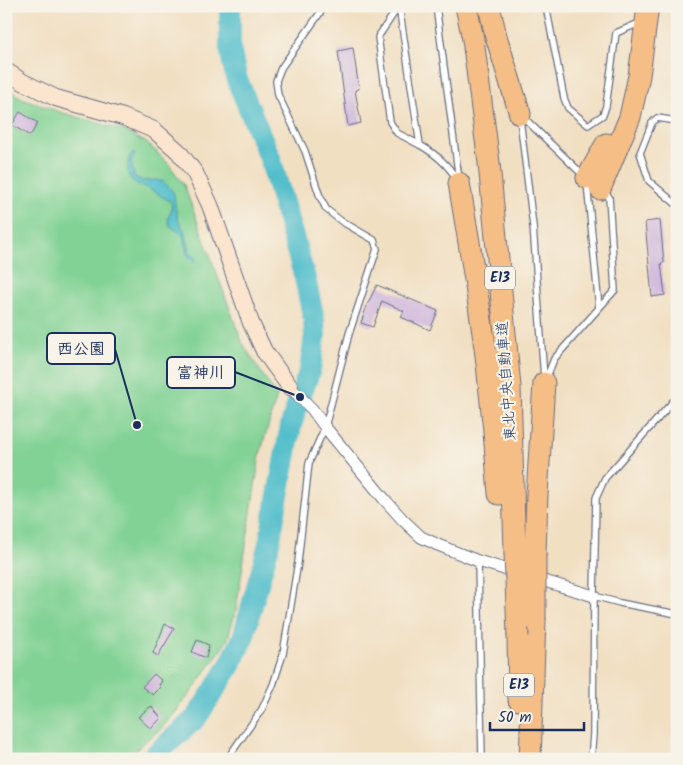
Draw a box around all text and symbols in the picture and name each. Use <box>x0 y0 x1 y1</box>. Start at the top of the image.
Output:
road number: E13 <box>485 266 515 290</box>
street label: 東北中央自動車道 <box>491 320 523 442</box>
callout: 西公園 <box>47 333 115 364</box>
text: 西公園 <box>57 337 105 362</box>
callout: 富神川 <box>167 357 235 388</box>
text: 富神川 <box>177 361 225 386</box>
road number: E13 <box>504 674 534 696</box>
scale bar <box>490 700 584 732</box>
text: 50 m <box>498 706 532 730</box>

